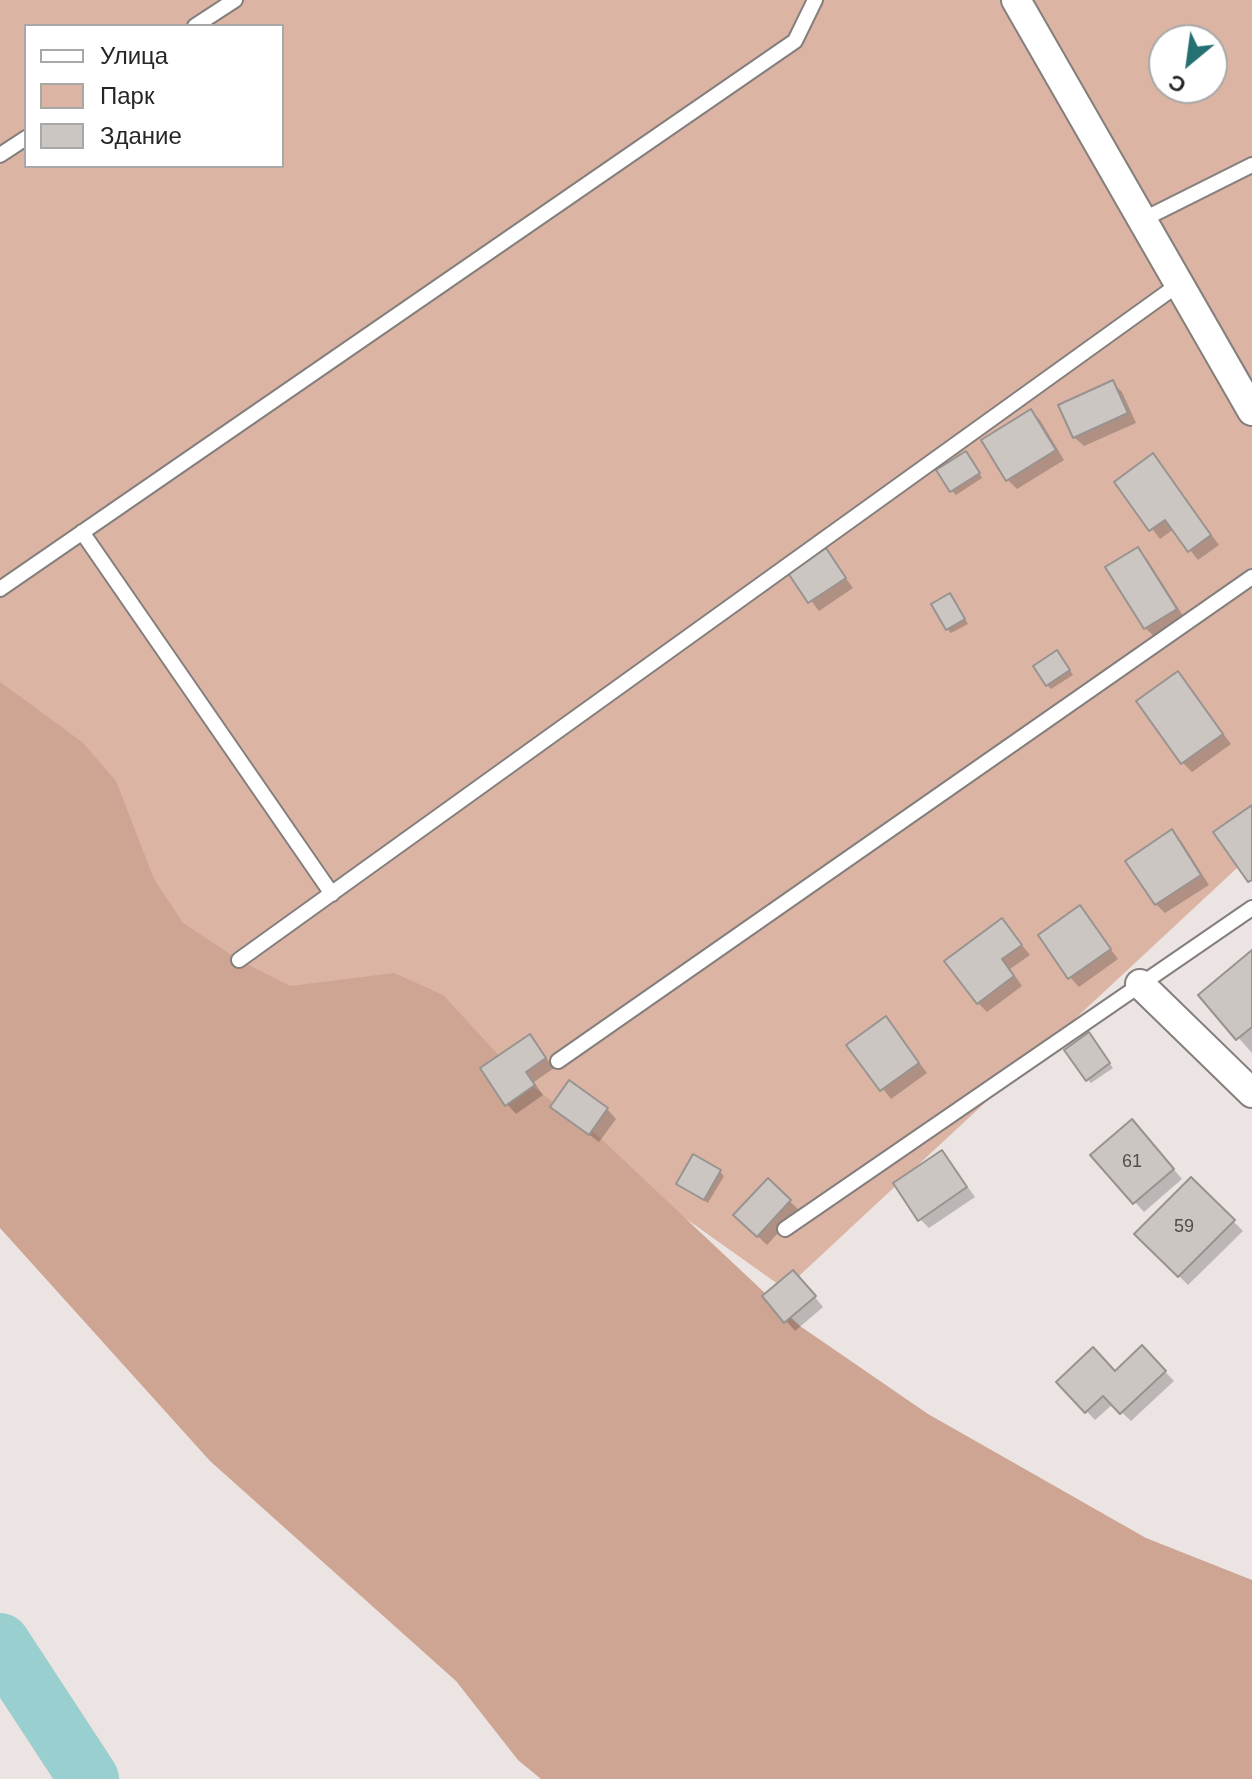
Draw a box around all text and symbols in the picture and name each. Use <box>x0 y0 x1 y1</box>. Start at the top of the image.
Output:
legend <box>24 24 284 168</box>
north arrow <box>1148 24 1228 104</box>
text: Улица <box>100 42 168 69</box>
text: С <box>1164 69 1190 98</box>
text: Парк <box>100 82 154 109</box>
text: Здание <box>100 122 182 149</box>
house number: 61 <box>1122 1151 1142 1173</box>
house number: 59 <box>1174 1216 1194 1238</box>

